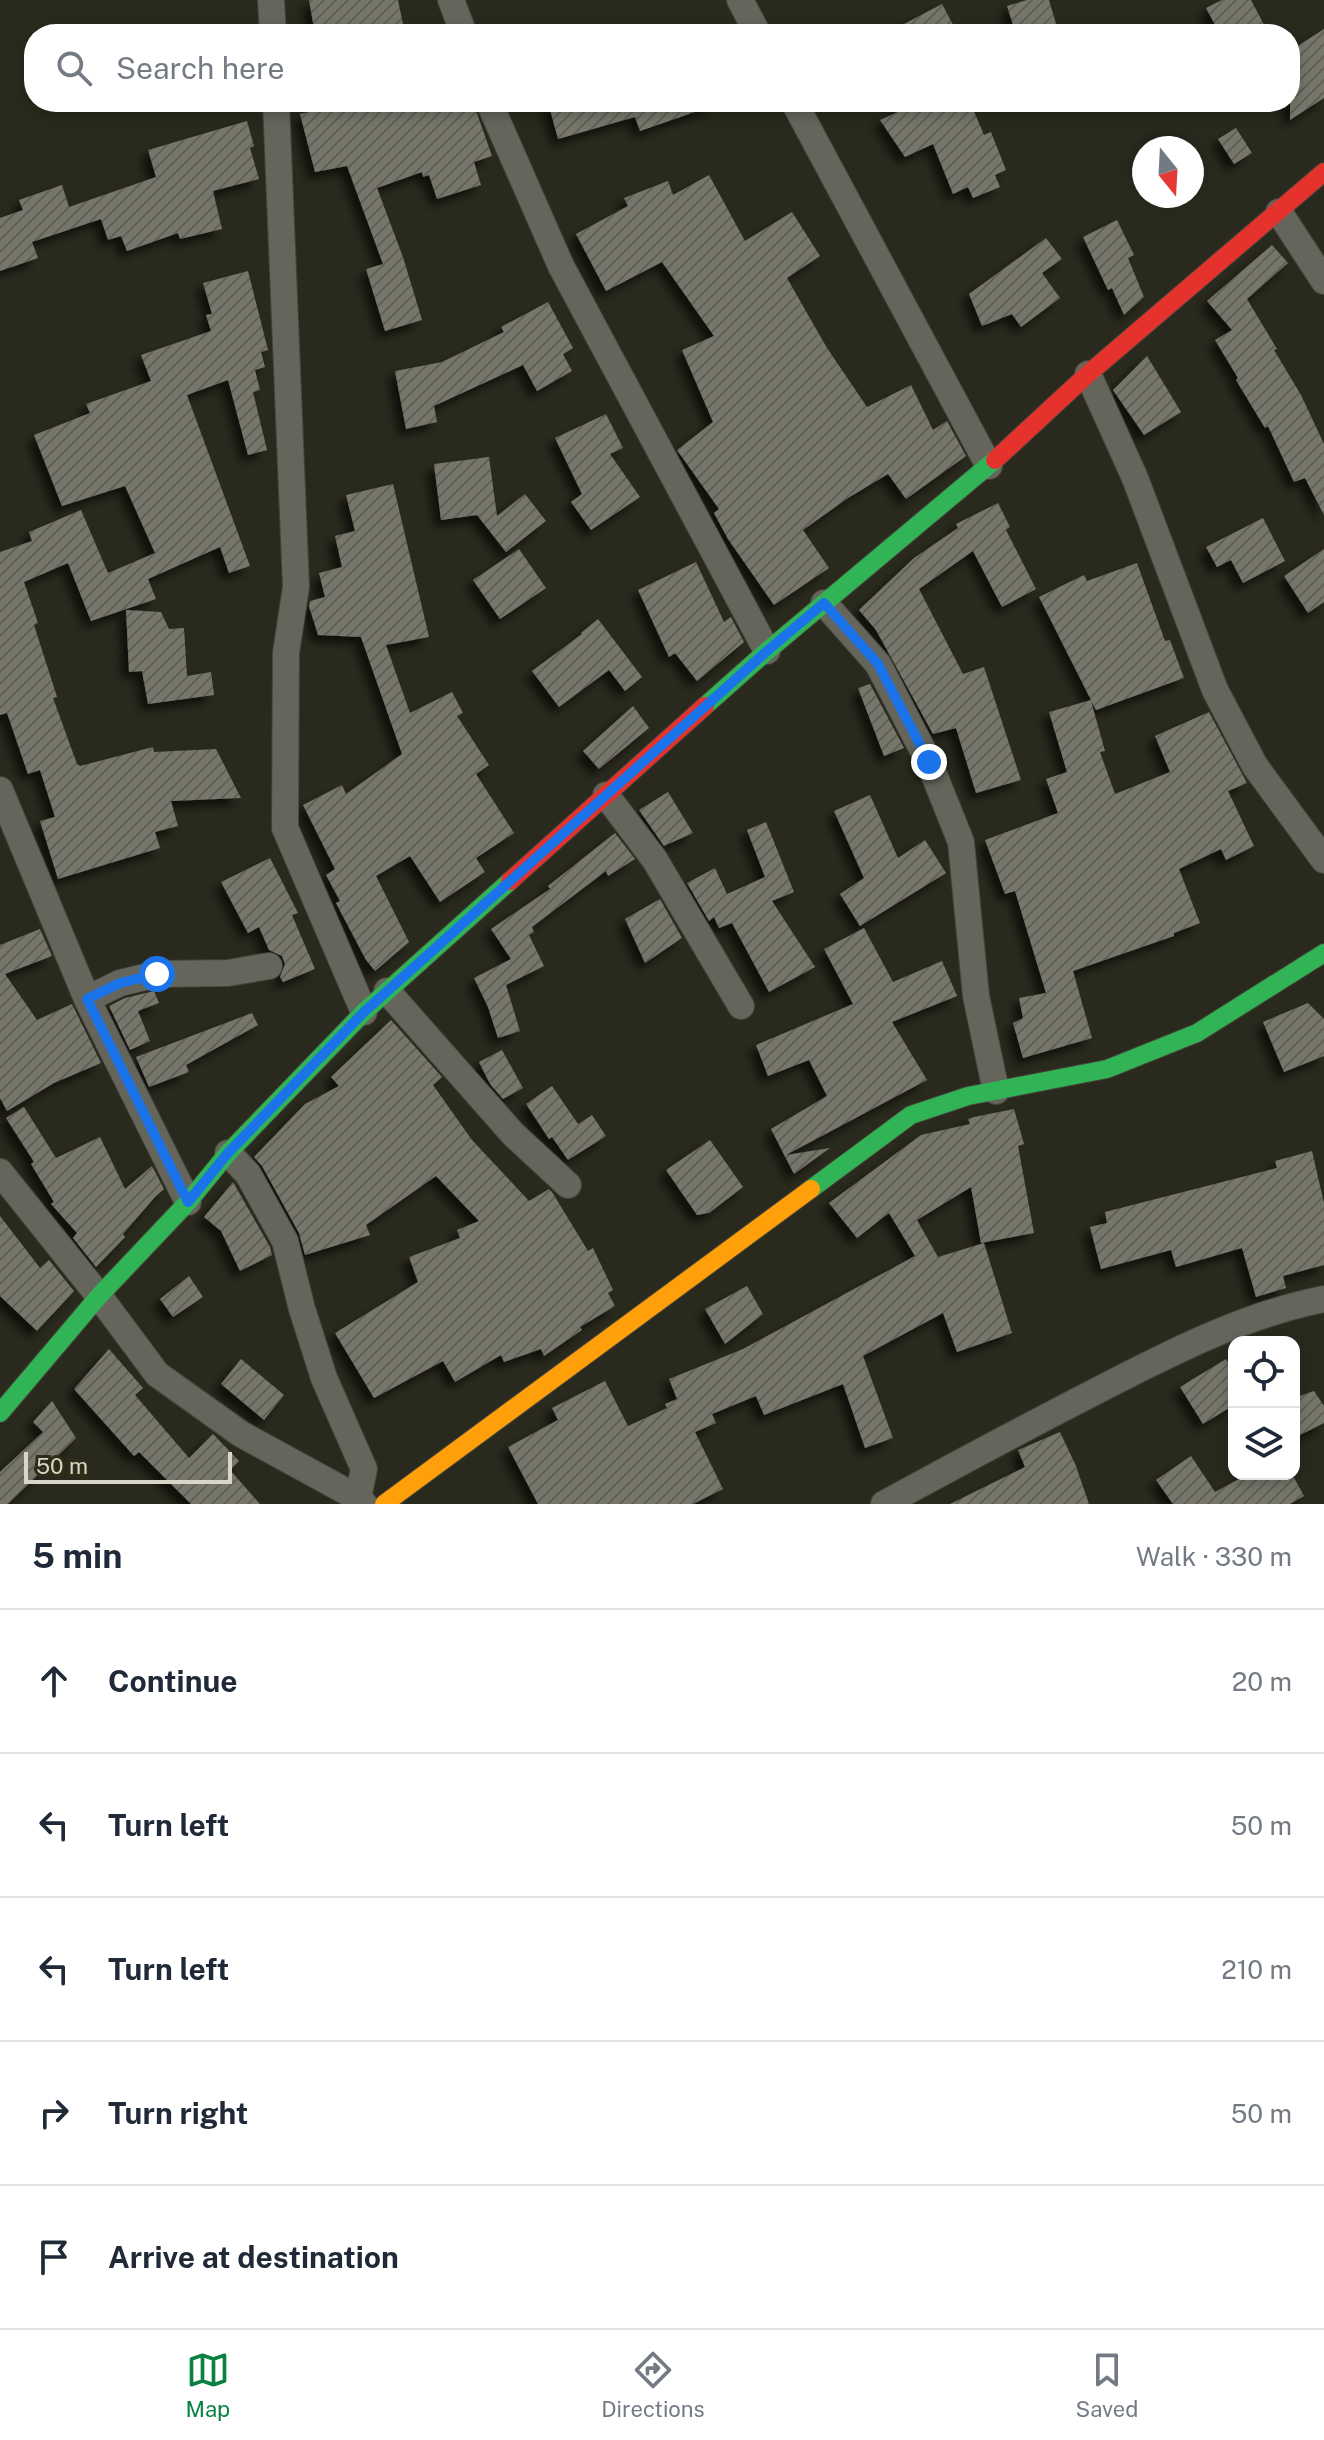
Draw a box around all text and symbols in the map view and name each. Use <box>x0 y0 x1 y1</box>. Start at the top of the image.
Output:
search box <box>24 24 1300 112</box>
icon: search <box>52 46 96 90</box>
text: Search here <box>116 50 284 86</box>
north arrow <box>1132 136 1204 208</box>
route end <box>911 744 947 780</box>
route start <box>139 956 175 992</box>
map controls <box>1228 1336 1300 1480</box>
button: locate <box>1228 1336 1300 1408</box>
button: layers <box>1228 1408 1300 1480</box>
scale bar <box>24 1448 232 1484</box>
text: 50 m <box>36 1453 88 1479</box>
text: 5 min <box>32 1536 122 1576</box>
text: Walk · 330 m <box>1136 1541 1292 1572</box>
icon: ahead <box>32 1659 76 1703</box>
text: Continue <box>108 1663 238 1699</box>
text: 20 m <box>1232 1666 1292 1697</box>
icon: left <box>32 1803 76 1847</box>
text: Turn left <box>108 1807 229 1843</box>
text: 50 m <box>1231 1810 1292 1841</box>
icon: left <box>32 1947 76 1991</box>
text: Turn left <box>108 1951 229 1987</box>
text: 210 m <box>1221 1954 1292 1985</box>
icon: right <box>32 2091 76 2135</box>
text: Turn right <box>108 2095 248 2131</box>
text: 50 m <box>1231 2098 1292 2129</box>
icon: arrive <box>32 2235 76 2279</box>
text: Arrive at destination <box>108 2239 399 2275</box>
tab: Map <box>186 2348 230 2422</box>
tab: Directions <box>601 2348 705 2422</box>
tab: Saved <box>1076 2348 1138 2422</box>

